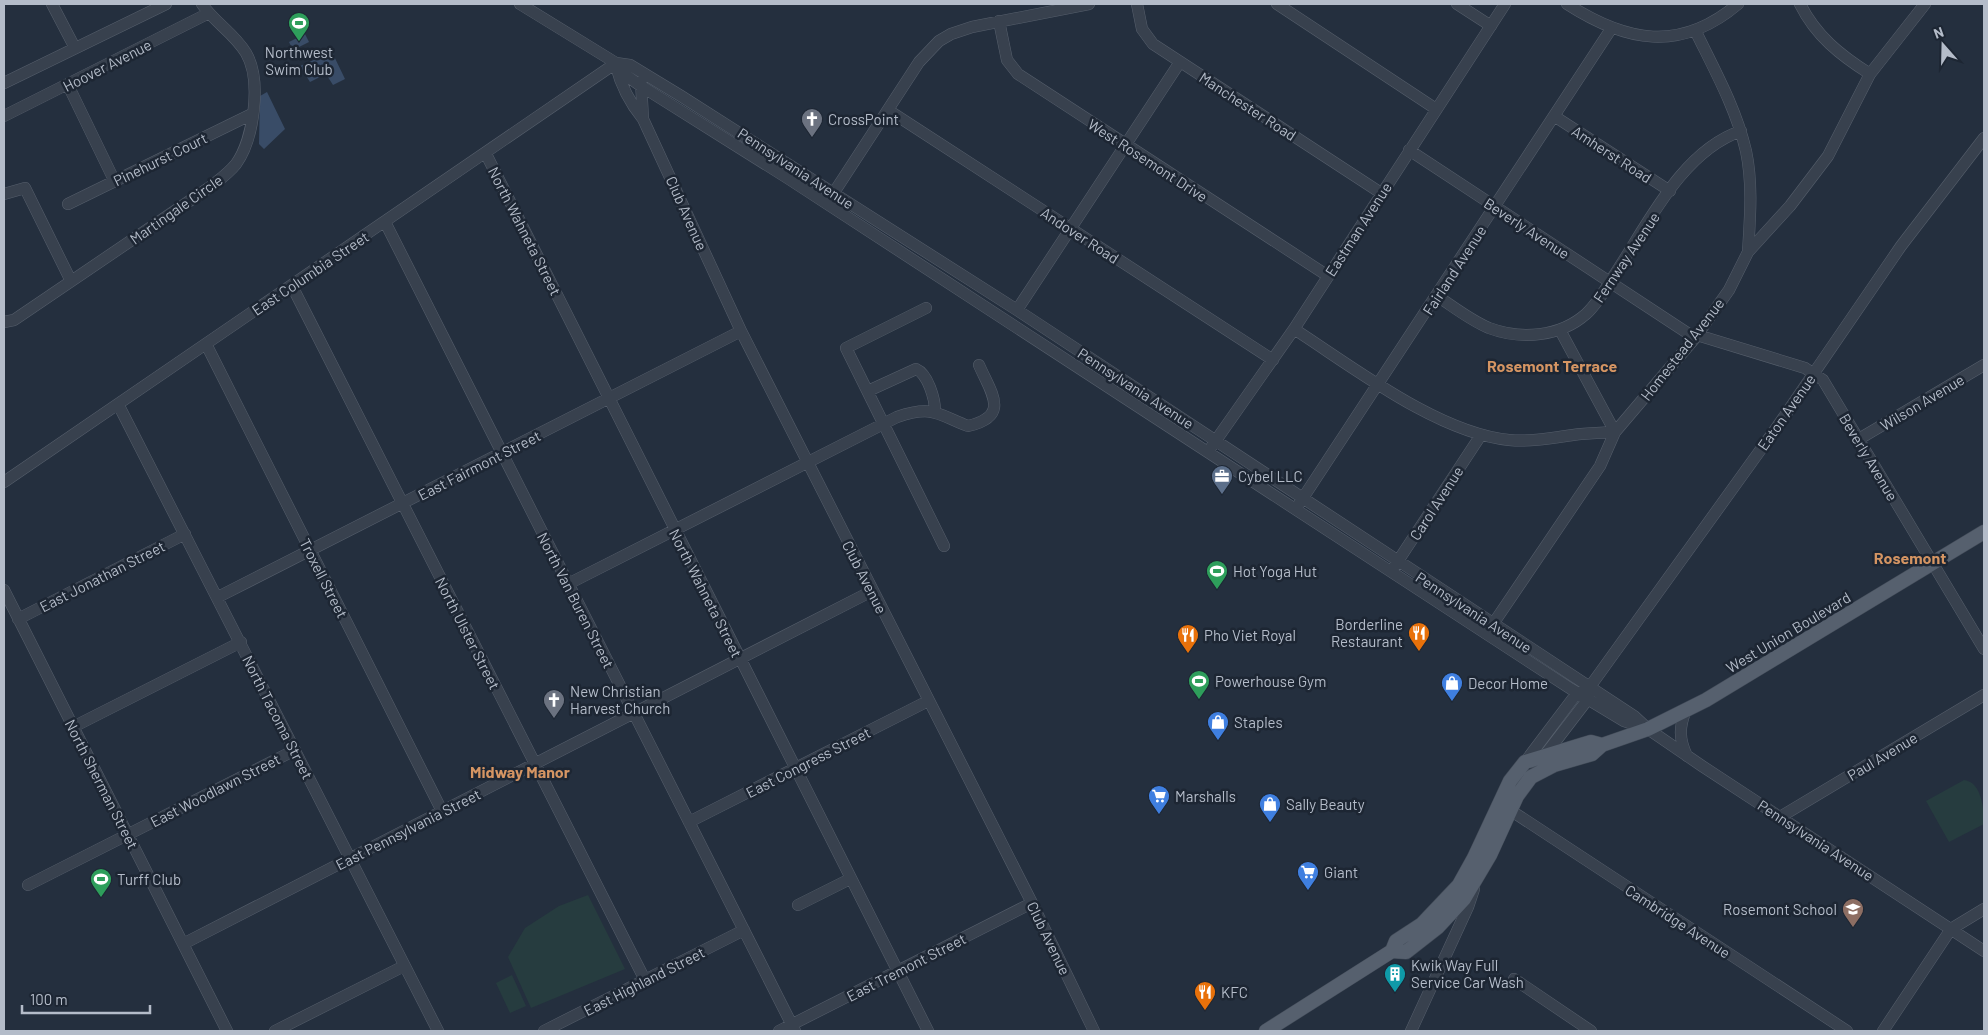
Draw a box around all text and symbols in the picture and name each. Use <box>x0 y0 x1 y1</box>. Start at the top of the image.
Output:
sports icon: Northwest Swim Club <box>287 11 311 42</box>
north arrow <box>1918 20 1968 70</box>
text: N <box>1931 23 1946 42</box>
street label: Hoover Avenue <box>60 35 154 95</box>
place label: Northwest Swim Club <box>265 43 333 78</box>
street label: Manchester Road <box>1196 68 1300 144</box>
church icon: CrossPoint <box>800 107 824 138</box>
place label: CrossPoint <box>828 110 899 128</box>
street label: West Rosemont Drive <box>1085 115 1211 205</box>
street label: Amherst Road <box>1569 121 1655 187</box>
street label: Pennsylvania Avenue <box>735 124 857 212</box>
street label: Pinehurst Court <box>110 128 210 190</box>
street label: North Wahneta Street <box>485 164 565 298</box>
street label: Martingale Circle <box>126 170 226 248</box>
street label: Club Avenue <box>663 173 711 253</box>
street label: Eastman Avenue <box>1321 179 1395 279</box>
street label: Beverly Avenue <box>1481 194 1573 262</box>
street label: Andover Road <box>1038 203 1122 267</box>
street label: Fernway Avenue <box>1589 208 1663 306</box>
street label: Fairland Avenue <box>1418 222 1490 318</box>
street label: East Columbia Street <box>248 227 372 319</box>
street label: Homestead Avenue <box>1636 294 1728 404</box>
street label: Pennsylvania Avenue <box>1075 344 1197 432</box>
district label: Rosemont Terrace <box>1487 356 1617 375</box>
street label: Eaton Avenue <box>1753 370 1819 454</box>
street label: Wilson Avenue <box>1877 370 1967 434</box>
street label: Beverly Avenue <box>1836 410 1902 504</box>
street label: East Fairmont Street <box>415 426 543 504</box>
street label: Carol Avenue <box>1405 463 1467 543</box>
office icon: Cybel LLC <box>1210 464 1234 495</box>
place label: Cybel LLC <box>1238 467 1303 485</box>
street label: North Wahneta Street <box>666 526 746 660</box>
street label: North Van Buren Street <box>534 529 618 671</box>
street label: Troxell Street <box>296 535 352 621</box>
street label: East Jonathan Street <box>36 537 168 615</box>
street label: Club Avenue <box>839 538 891 616</box>
district label: Rosemont <box>1874 548 1946 567</box>
sports icon: Hot Yoga Hut <box>1205 559 1229 590</box>
place label: Hot Yoga Hut <box>1233 562 1317 580</box>
street label: Pennsylvania Avenue <box>1413 568 1535 656</box>
street label: North Ulster Street <box>432 574 504 692</box>
street label: West Union Boulevard <box>1723 588 1853 676</box>
place label: Borderline Restaurant <box>1331 615 1403 650</box>
restaurant icon: Borderline Restaurant <box>1407 621 1431 652</box>
restaurant icon: Pho Viet Royal <box>1176 623 1200 654</box>
place label: Pho Viet Royal <box>1204 626 1296 644</box>
street label: North Tacoma Street <box>239 652 317 782</box>
sports icon: Powerhouse Gym <box>1187 669 1211 700</box>
shop icon: Decor Home <box>1440 671 1464 702</box>
place label: Powerhouse Gym <box>1215 672 1326 690</box>
place label: Decor Home <box>1468 674 1548 692</box>
place label: New Christian Harvest Church <box>570 682 670 717</box>
church icon: New Christian Harvest Church <box>542 688 566 719</box>
shop icon: Staples <box>1206 710 1230 741</box>
place label: Staples <box>1234 713 1283 731</box>
street label: North Sherman Street <box>62 716 142 852</box>
street label: East Congress Street <box>743 723 873 801</box>
street label: Paul Avenue <box>1844 728 1920 784</box>
street label: East Woodlawn Street <box>147 749 283 831</box>
district label: Midway Manor <box>470 762 570 781</box>
supermarket icon: Marshalls <box>1147 784 1171 815</box>
street label: East Pennsylvania Street <box>332 785 484 873</box>
place label: Marshalls <box>1175 787 1236 805</box>
shop icon: Sally Beauty <box>1258 792 1282 823</box>
place label: Sally Beauty <box>1286 795 1365 813</box>
street label: Pennsylvania Avenue <box>1755 796 1877 884</box>
supermarket icon: Giant <box>1296 860 1320 891</box>
place label: Giant <box>1324 863 1358 881</box>
sports icon: Turff Club <box>89 867 113 898</box>
place label: Turff Club <box>117 870 181 888</box>
street label: Cambridge Avenue <box>1622 880 1734 962</box>
school or university icon: Rosemont School <box>1841 897 1865 928</box>
street label: Club Avenue <box>1023 898 1075 978</box>
place label: Rosemont School <box>1723 900 1837 918</box>
street label: East Tremont Street <box>843 929 969 1005</box>
street label: East Highland Street <box>580 943 708 1019</box>
place label: Kwik Way Full Service Car Wash <box>1411 956 1524 991</box>
building icon: Kwik Way Full Service Car Wash <box>1383 962 1407 993</box>
restaurant icon: KFC <box>1193 980 1217 1011</box>
scale bar <box>22 982 150 1014</box>
place label: KFC <box>1221 983 1248 1001</box>
text: 100 m <box>30 990 68 1008</box>

